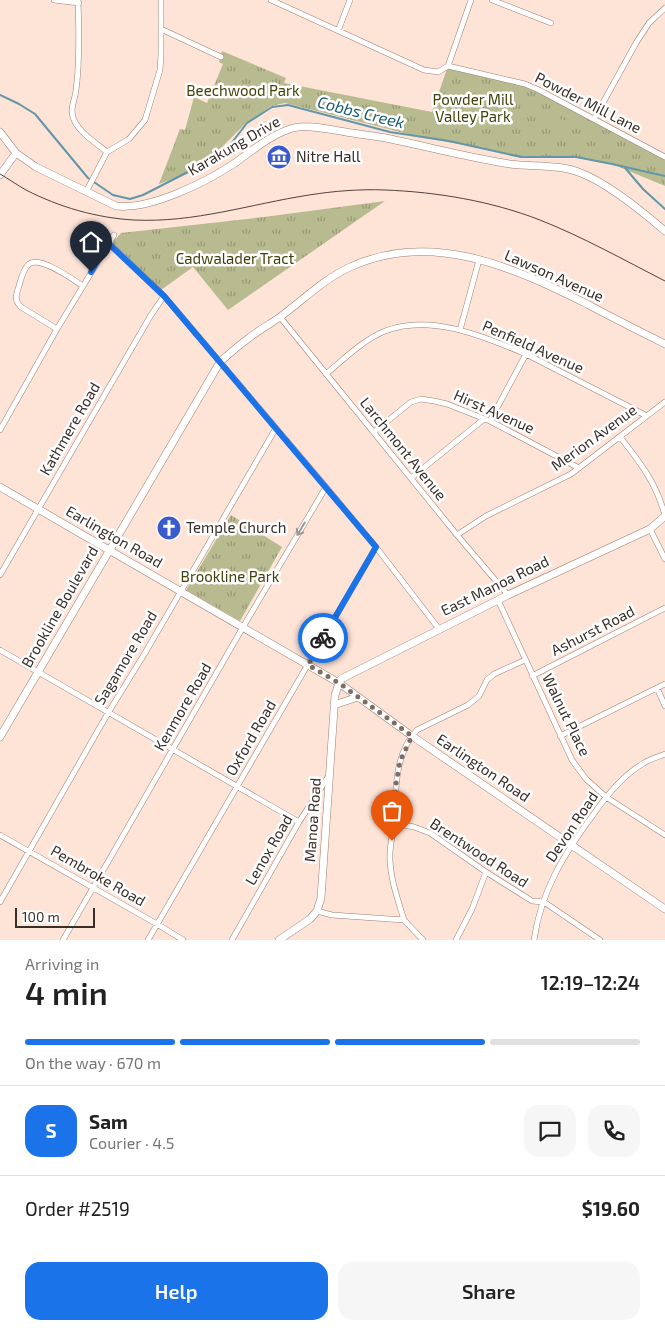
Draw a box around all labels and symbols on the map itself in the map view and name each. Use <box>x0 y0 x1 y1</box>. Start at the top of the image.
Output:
street label: Powder Mill Lane <box>532 68 645 137</box>
park label: Beechwood Park <box>186 81 300 99</box>
park label: Powder Mill Valley Park <box>432 90 514 125</box>
water label: Cobbs Creek <box>316 92 407 131</box>
street label: Karakung Drive <box>184 111 283 179</box>
museum icon: Nitre Hall <box>266 144 292 170</box>
place label: Nitre Hall <box>296 147 361 165</box>
pin <box>70 221 112 272</box>
street label: Lawson Avenue <box>502 245 607 305</box>
park label: Cadwalader Tract <box>176 249 295 267</box>
street label: Penfield Avenue <box>480 316 587 376</box>
street label: Kathmere Road <box>35 379 103 478</box>
street label: Hirst Avenue <box>451 385 538 437</box>
street label: Larchmont Avenue <box>357 393 451 503</box>
street label: Merion Avenue <box>547 400 640 474</box>
street label: Earlington Road <box>63 501 166 571</box>
church icon: Temple Church <box>156 515 182 541</box>
place label: Temple Church <box>186 518 286 536</box>
one-way arrow <box>296 522 306 536</box>
street label: Brookline Boulevard <box>17 542 101 671</box>
street label: East Manoa Road <box>438 551 552 619</box>
park label: Brookline Park <box>181 567 280 585</box>
street label: Ashurst Road <box>548 601 637 659</box>
street label: Sagamore Road <box>90 607 160 708</box>
courier <box>298 613 348 663</box>
street label: Kenmore Road <box>150 659 215 754</box>
street label: Walnut Place <box>539 670 595 759</box>
street label: Oxford Road <box>221 696 279 779</box>
street label: Earlington Road <box>433 729 534 805</box>
street label: Manoa Road <box>300 777 324 863</box>
street label: Devon Road <box>541 788 601 865</box>
pin <box>371 790 413 841</box>
street label: Lenox Road <box>241 811 296 888</box>
street label: Brentwood Road <box>427 814 532 891</box>
street label: Pembroke Road <box>48 841 149 909</box>
scale bar <box>15 905 95 928</box>

